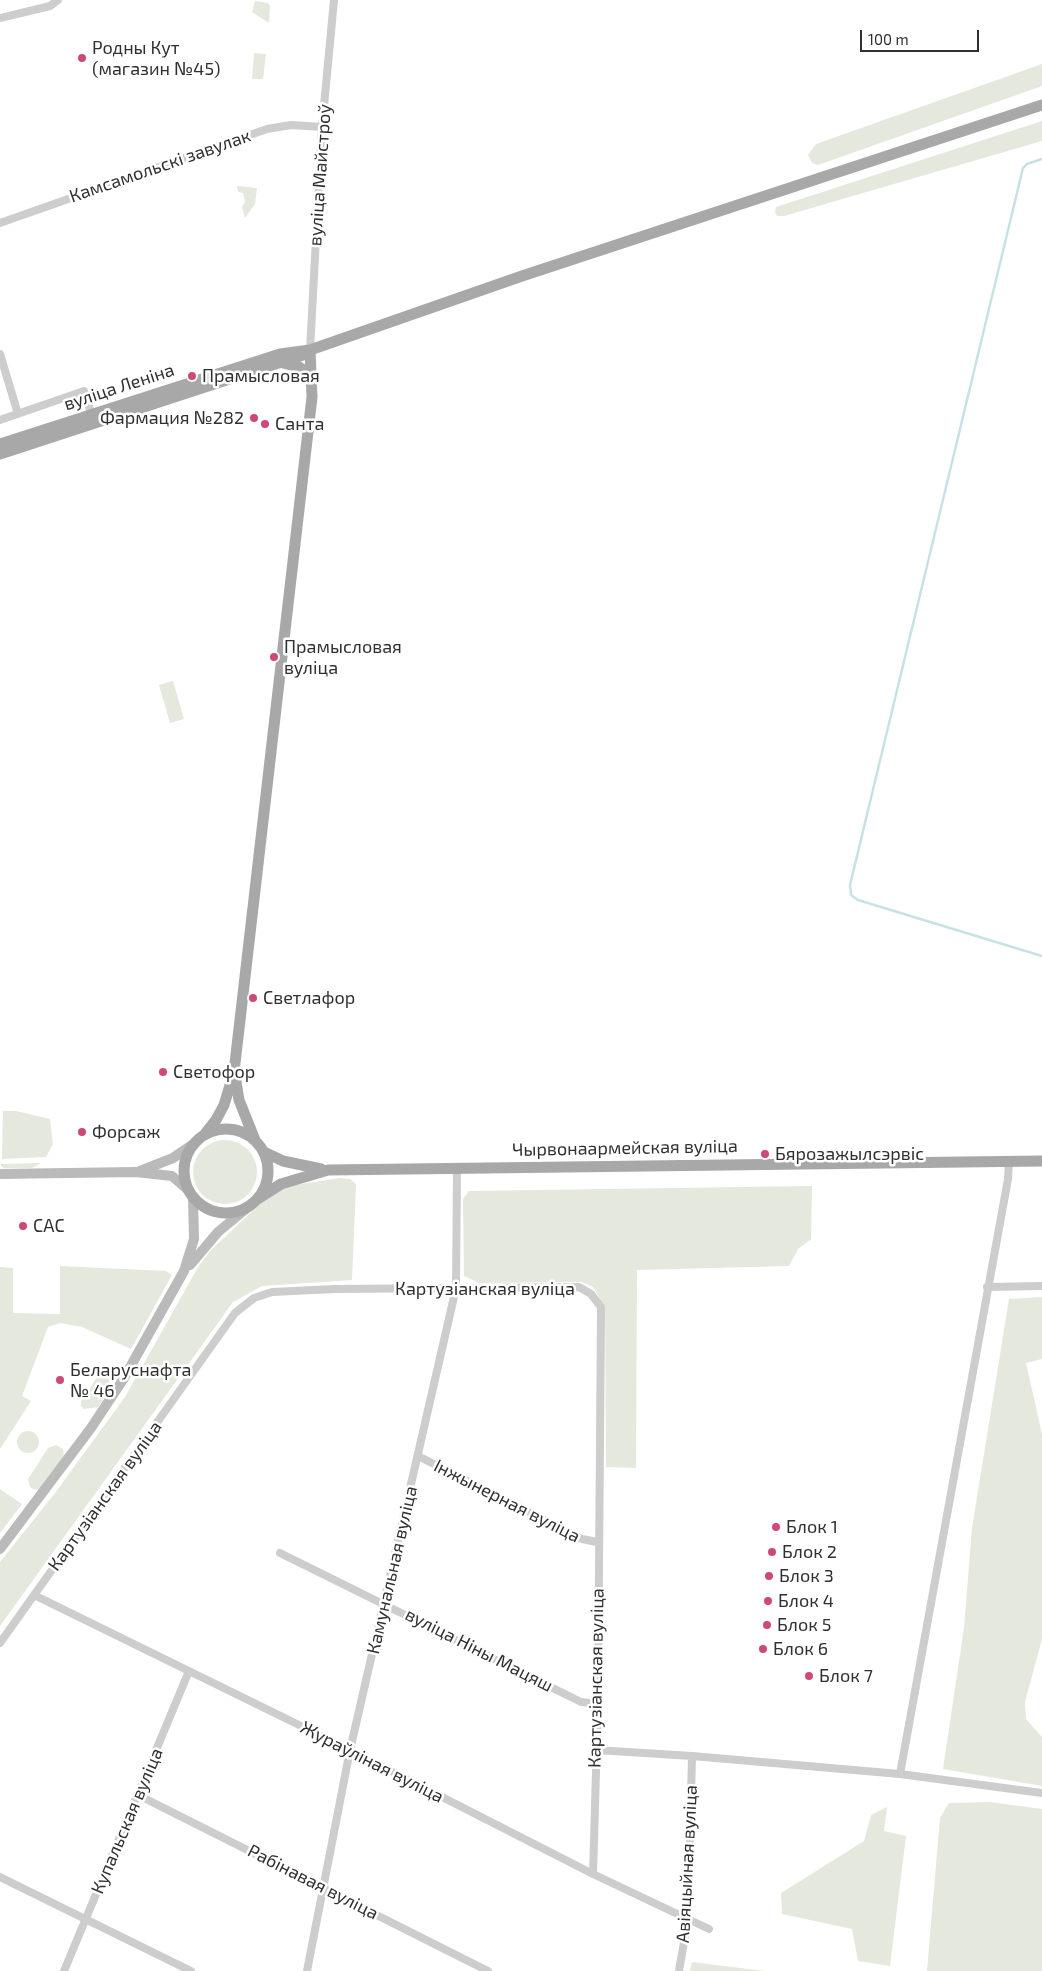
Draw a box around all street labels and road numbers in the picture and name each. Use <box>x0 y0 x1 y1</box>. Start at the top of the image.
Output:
street label: вуліца Майстроў <box>304 103 336 247</box>
street label: Камсамольскі завулак <box>67 125 253 207</box>
street label: вуліца Леніна <box>61 359 177 415</box>
street label: Чырвонаармейская вуліца <box>512 1135 738 1161</box>
street label: Картузіанская вуліца <box>395 1278 575 1300</box>
street label: Картузіанская вуліца <box>43 1417 167 1575</box>
street label: Інжынерная вуліца <box>430 1455 584 1547</box>
street label: Камунальная вуліца <box>362 1484 422 1656</box>
street label: Картузіанская вуліца <box>584 1588 608 1768</box>
street label: вуліца Ніны Мацяш <box>402 1603 556 1697</box>
street label: Жураўліная вуліца <box>297 1717 447 1807</box>
street label: Купальская вуліца <box>87 1745 167 1897</box>
street label: Авіяцыйная вуліца <box>672 1785 702 1943</box>
street label: Рабінавая вуліца <box>244 1840 382 1924</box>

